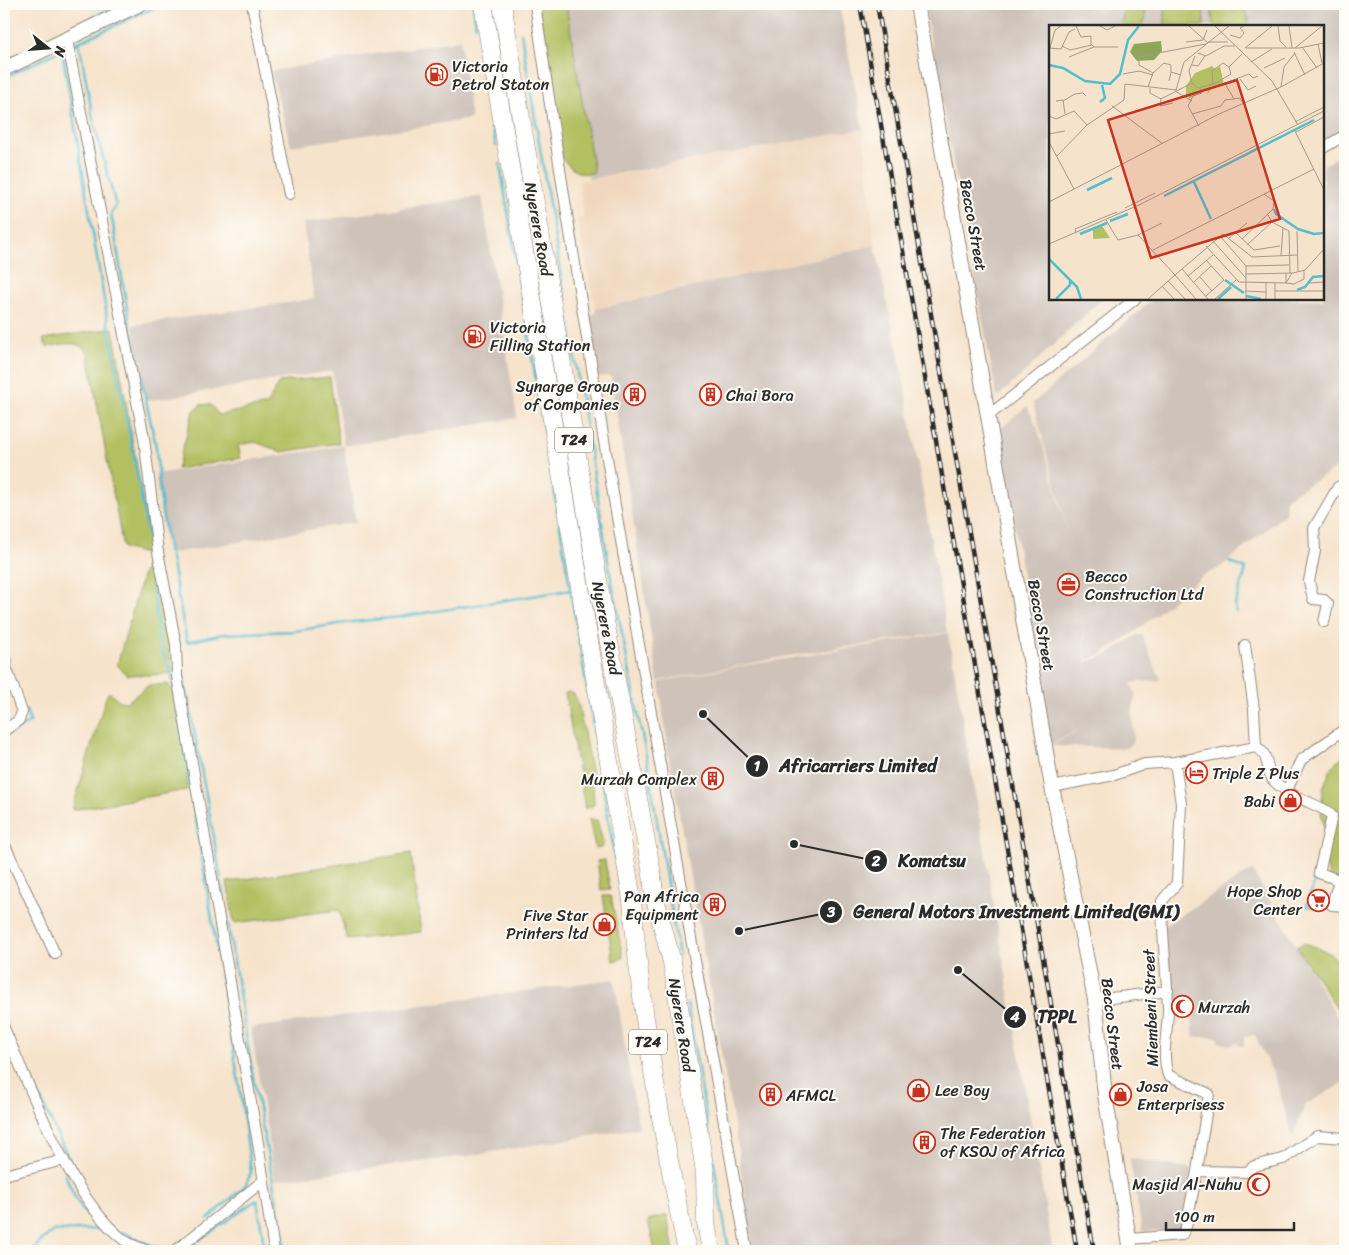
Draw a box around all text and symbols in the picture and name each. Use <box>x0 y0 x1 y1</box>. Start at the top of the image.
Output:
north arrow <box>22 22 72 72</box>
inset map <box>1049 25 1324 300</box>
text: N <box>46 42 74 60</box>
place label: Victoria Petrol Staton <box>452 52 550 99</box>
fuel station icon: Victoria Petrol Staton <box>424 63 448 87</box>
street label: Becco Street <box>951 177 996 273</box>
street label: Nyerere Road <box>516 180 561 280</box>
place label: Victoria Filling Station <box>490 313 591 360</box>
fuel station icon: Victoria Filling Station <box>462 324 486 348</box>
place label: Synarge Group of Companies <box>515 372 620 419</box>
place label: Chai Bora <box>726 381 794 410</box>
building icon: Synarge Group of Companies <box>623 383 647 407</box>
building icon: Chai Bora <box>698 383 722 407</box>
road number: T24 <box>555 428 593 452</box>
place label: Becco Construction Ltd <box>1085 562 1205 609</box>
office icon: Becco Construction Ltd <box>1057 573 1081 597</box>
street label: Becco Street <box>1019 577 1064 673</box>
street label: Nyerere Road <box>583 579 630 679</box>
callout: Africarriers Limited <box>745 749 947 782</box>
text: Africarriers Limited <box>778 750 938 782</box>
text: 1 <box>754 753 761 779</box>
place label: Triple Z Plus <box>1212 759 1300 788</box>
hotel icon: Triple Z Plus <box>1184 761 1208 785</box>
place label: Murzah Complex <box>581 765 698 794</box>
building icon: Murzah Complex <box>701 767 725 791</box>
place label: Babi <box>1244 787 1276 816</box>
shop icon: Babi <box>1279 789 1303 813</box>
callout: Komatsu <box>863 844 976 877</box>
text: Komatsu <box>897 845 966 877</box>
text: 2 <box>871 848 881 874</box>
place label: Hope Shop Center <box>1227 877 1303 924</box>
place label: Pan Africa Equipment <box>624 882 699 929</box>
supermarket icon: Hope Shop Center <box>1306 888 1330 912</box>
building icon: Pan Africa Equipment <box>703 893 727 917</box>
callout: General Motors Investment Limited(GMI) <box>819 896 1189 929</box>
text: General Motors Investment Limited(GMI) <box>852 896 1180 928</box>
text: 3 <box>826 899 836 925</box>
place label: Five Star Printers ltd <box>506 901 590 948</box>
shop icon: Five Star Printers ltd <box>592 912 616 936</box>
street label: Miembeni Street <box>1134 948 1167 1067</box>
street label: Nyerere Road <box>660 976 704 1076</box>
street label: Becco Street <box>1092 976 1133 1072</box>
place label: Murzah <box>1198 993 1250 1022</box>
mosque icon: Murzah <box>1170 995 1194 1019</box>
callout: TPPL <box>1003 1000 1087 1033</box>
text: TPPL <box>1037 1001 1077 1033</box>
text: 4 <box>1009 1004 1020 1030</box>
road number: T24 <box>629 1030 667 1054</box>
place label: Josa Enterprisess <box>1136 1072 1225 1119</box>
place label: Lee Boy <box>935 1076 990 1105</box>
shop icon: Lee Boy <box>907 1078 931 1102</box>
place label: AFMCL <box>785 1081 836 1110</box>
building icon: AFMCL <box>758 1083 782 1107</box>
shop icon: Josa Enterprisess <box>1109 1083 1133 1107</box>
place label: The Federation of KSOJ of Africa <box>940 1119 1065 1166</box>
building icon: The Federation of KSOJ of Africa <box>912 1130 936 1154</box>
place label: Masjid Al-Nuhu <box>1132 1170 1242 1199</box>
mosque icon: Masjid Al-Nuhu <box>1246 1172 1270 1196</box>
scale bar <box>1166 1200 1294 1232</box>
text: 100 m <box>1174 1204 1215 1230</box>

